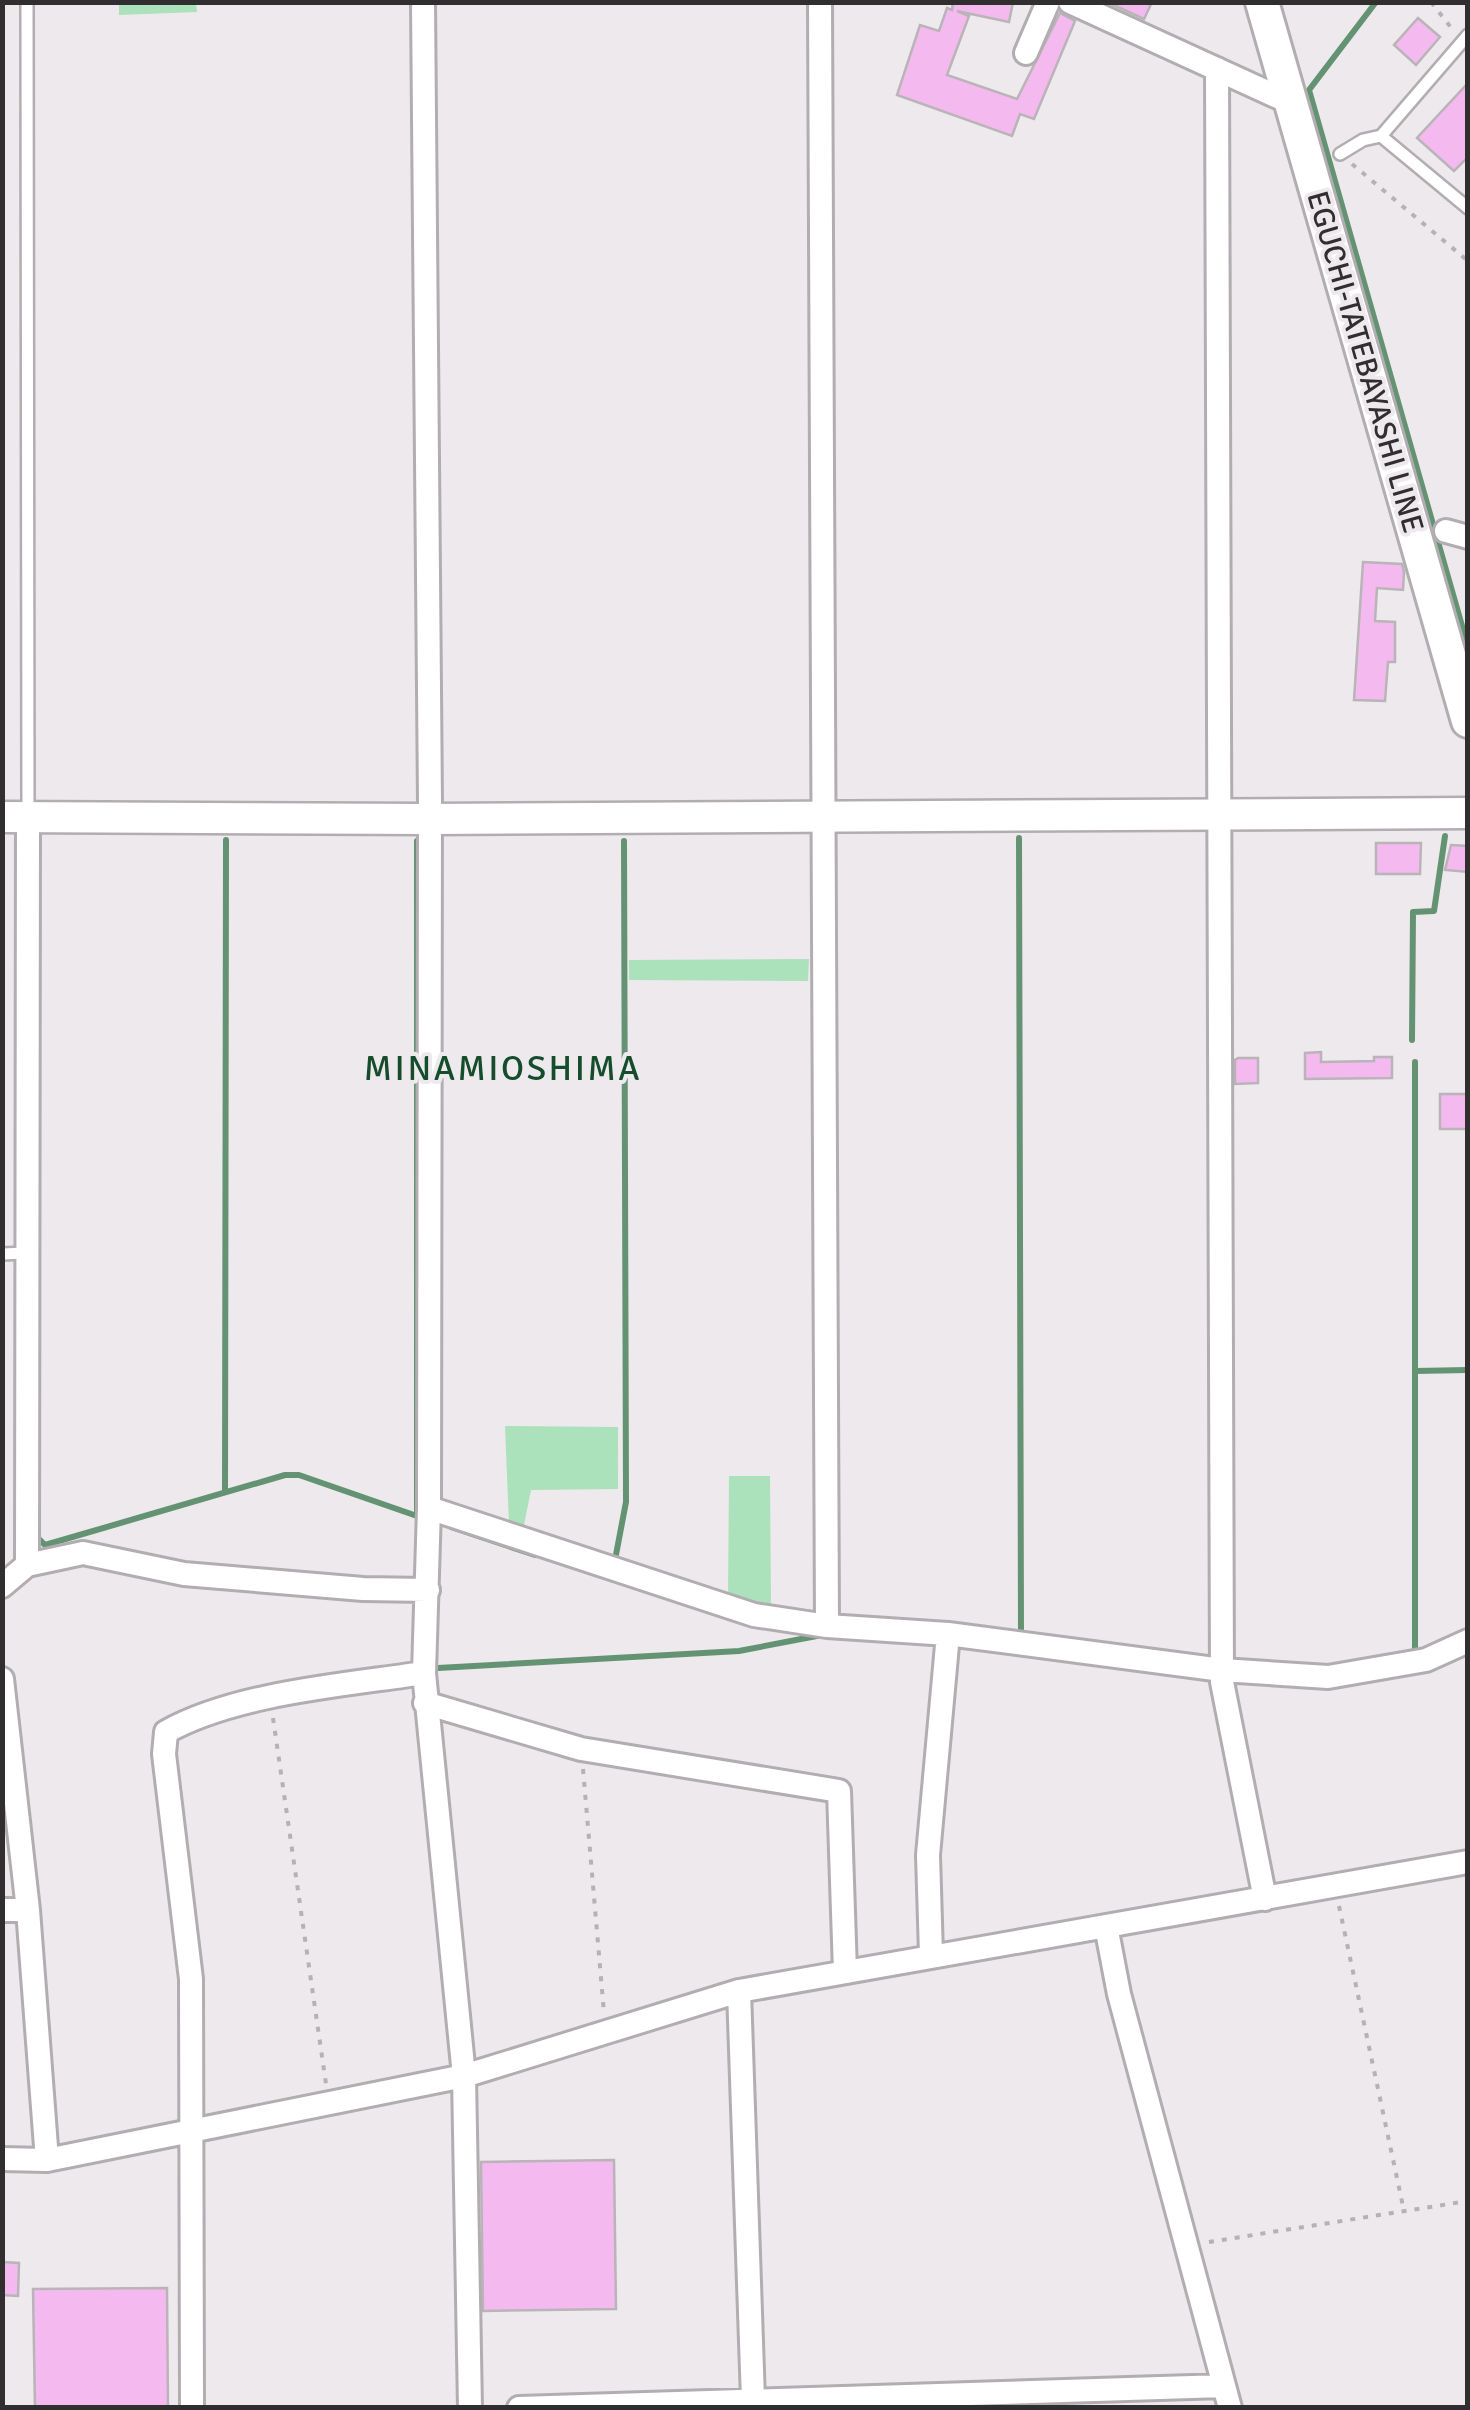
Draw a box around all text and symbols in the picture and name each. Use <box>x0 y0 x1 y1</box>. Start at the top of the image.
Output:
street label: EGUCHI-TATEBAYASHI LINE <box>1298 187 1432 537</box>
district label: MINAMIOSHIMA <box>364 1047 642 1090</box>

